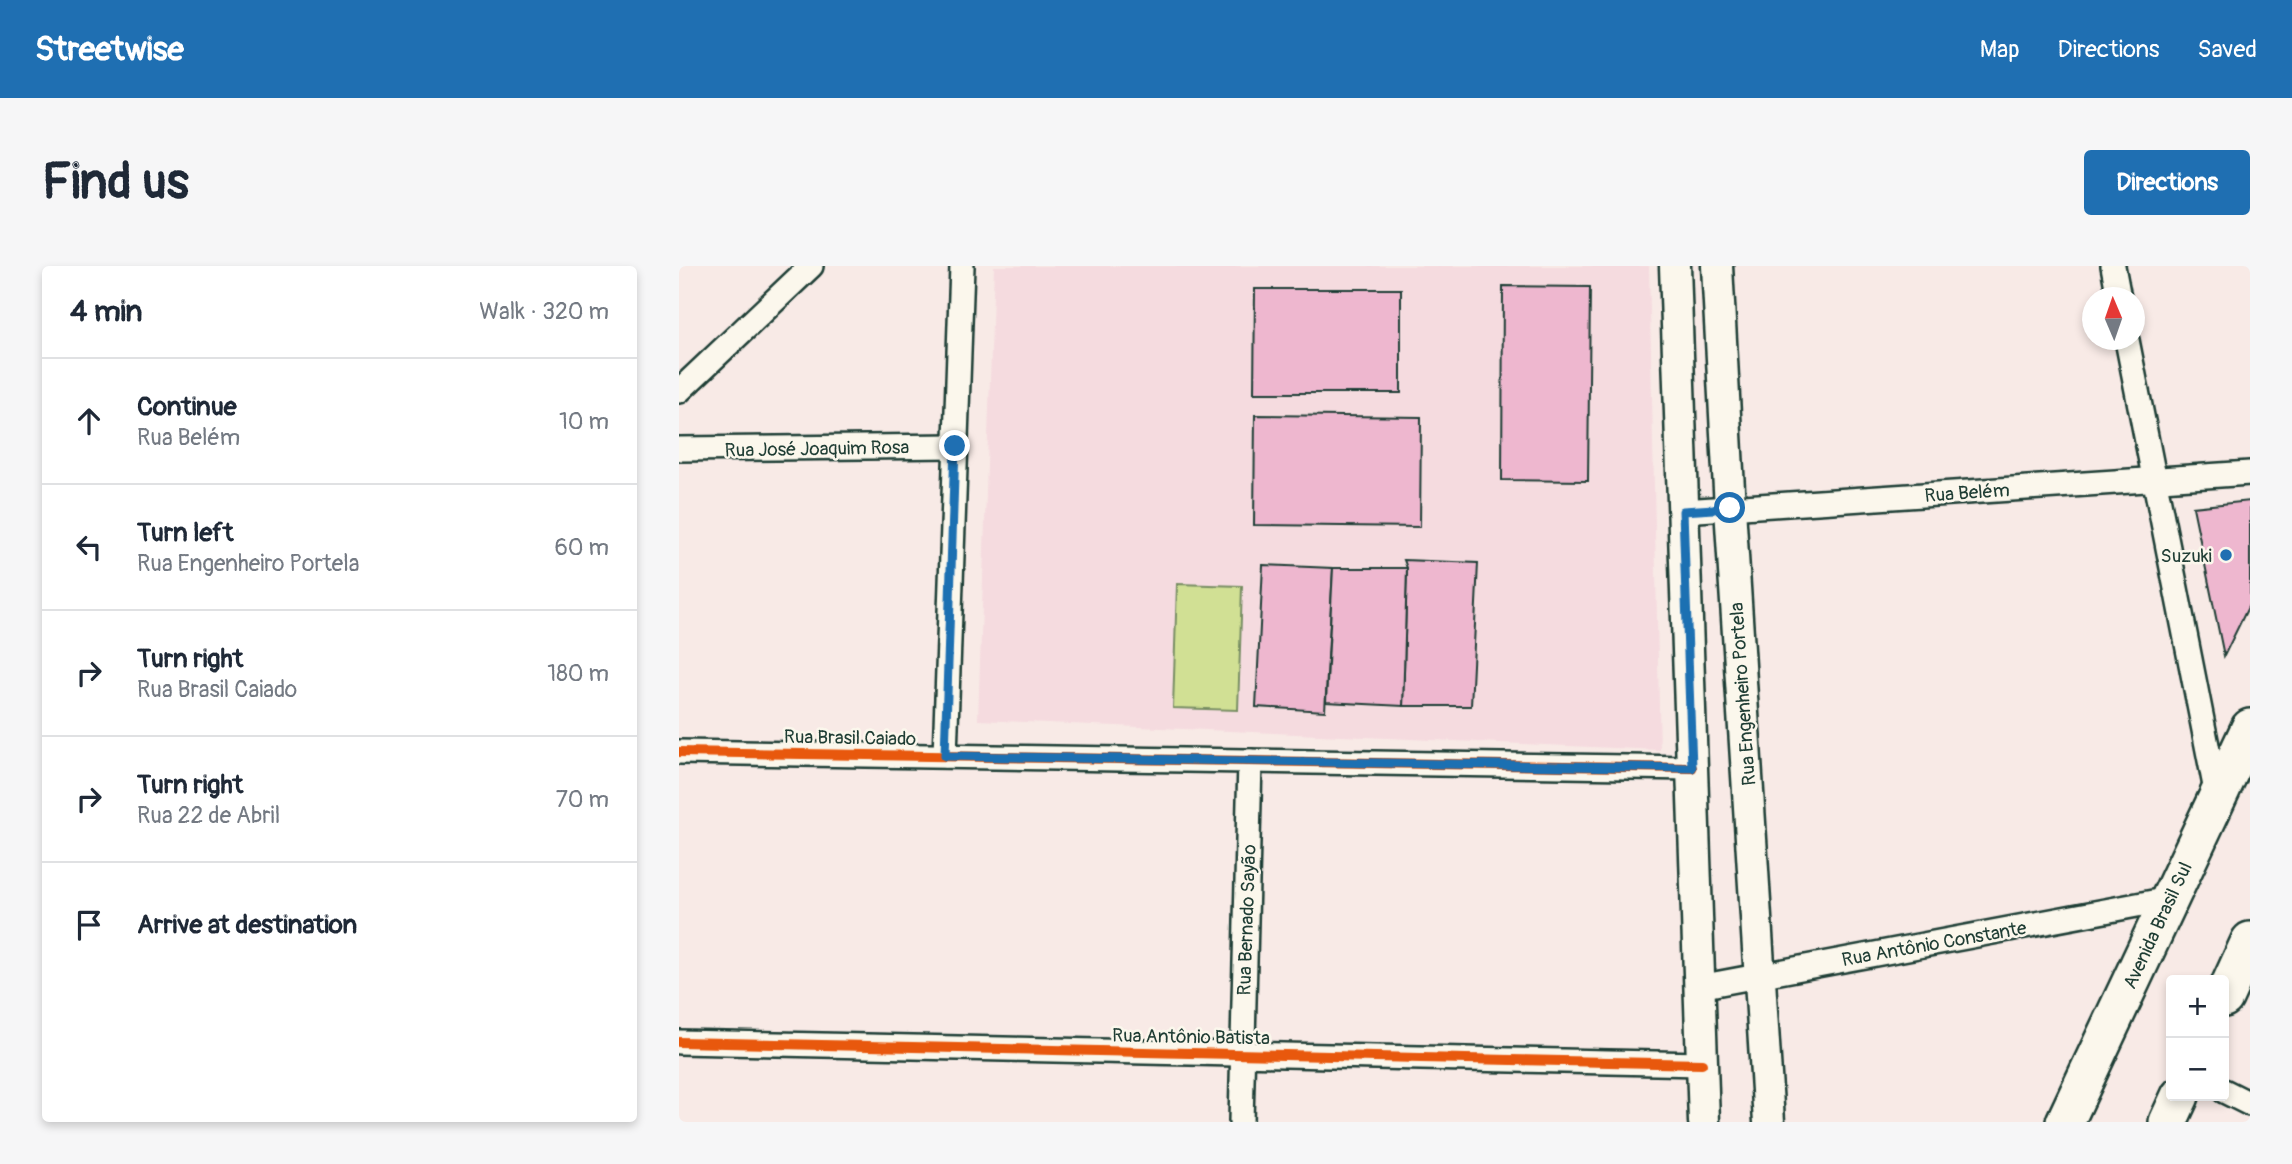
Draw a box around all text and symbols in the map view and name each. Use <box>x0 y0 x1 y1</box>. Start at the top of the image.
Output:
text: Streetwise <box>35 29 184 70</box>
text: Map <box>1980 35 2020 64</box>
text: Directions <box>2058 35 2159 64</box>
text: Saved <box>2197 35 2257 64</box>
button: Directions <box>2084 150 2250 215</box>
text: Find us <box>42 152 189 213</box>
north arrow <box>2082 287 2145 350</box>
text: 4 min <box>70 293 143 330</box>
text: Walk · 320 m <box>479 297 609 326</box>
text: Continue <box>137 391 237 423</box>
icon: ahead <box>70 402 108 440</box>
text: 10 m <box>559 407 609 436</box>
text: Rua Belém <box>137 423 240 452</box>
route end <box>939 430 970 461</box>
street label: Rua José Joaquim Rosa <box>725 435 910 463</box>
street label: Rua Belém <box>1924 478 2010 508</box>
route start <box>1714 492 1745 523</box>
text: Turn left <box>137 517 233 549</box>
icon: left <box>70 528 108 566</box>
text: 60 m <box>554 533 609 562</box>
place label: Suzuki <box>2161 544 2212 568</box>
marker: Suzuki <box>2218 547 2234 563</box>
text: Rua Engenheiro Portela <box>137 549 359 578</box>
street label: Rua Engenheiro Portela <box>1725 601 1761 786</box>
text: Turn right <box>137 643 243 675</box>
icon: right <box>70 654 108 692</box>
text: 180 m <box>547 659 609 688</box>
text: Rua Brasil Caiado <box>137 675 297 704</box>
street label: Rua Brasil Caiado <box>784 725 916 751</box>
text: Turn right <box>137 769 243 801</box>
icon: right <box>70 780 108 818</box>
text: 70 m <box>556 785 609 814</box>
text: Rua 22 de Abril <box>137 801 280 830</box>
street label: Rua Bernado Sayão <box>1232 844 1262 996</box>
street label: Avenida Brasil Sul <box>2118 858 2198 993</box>
icon: arrive <box>70 906 108 944</box>
text: Arrive at destination <box>137 909 357 941</box>
street label: Rua Antônio Constante <box>1840 916 2029 972</box>
map controls <box>2166 975 2229 1101</box>
button: + <box>2166 975 2229 1038</box>
street label: Rua Antônio Batista <box>1112 1024 1270 1050</box>
button: − <box>2166 1038 2229 1101</box>

